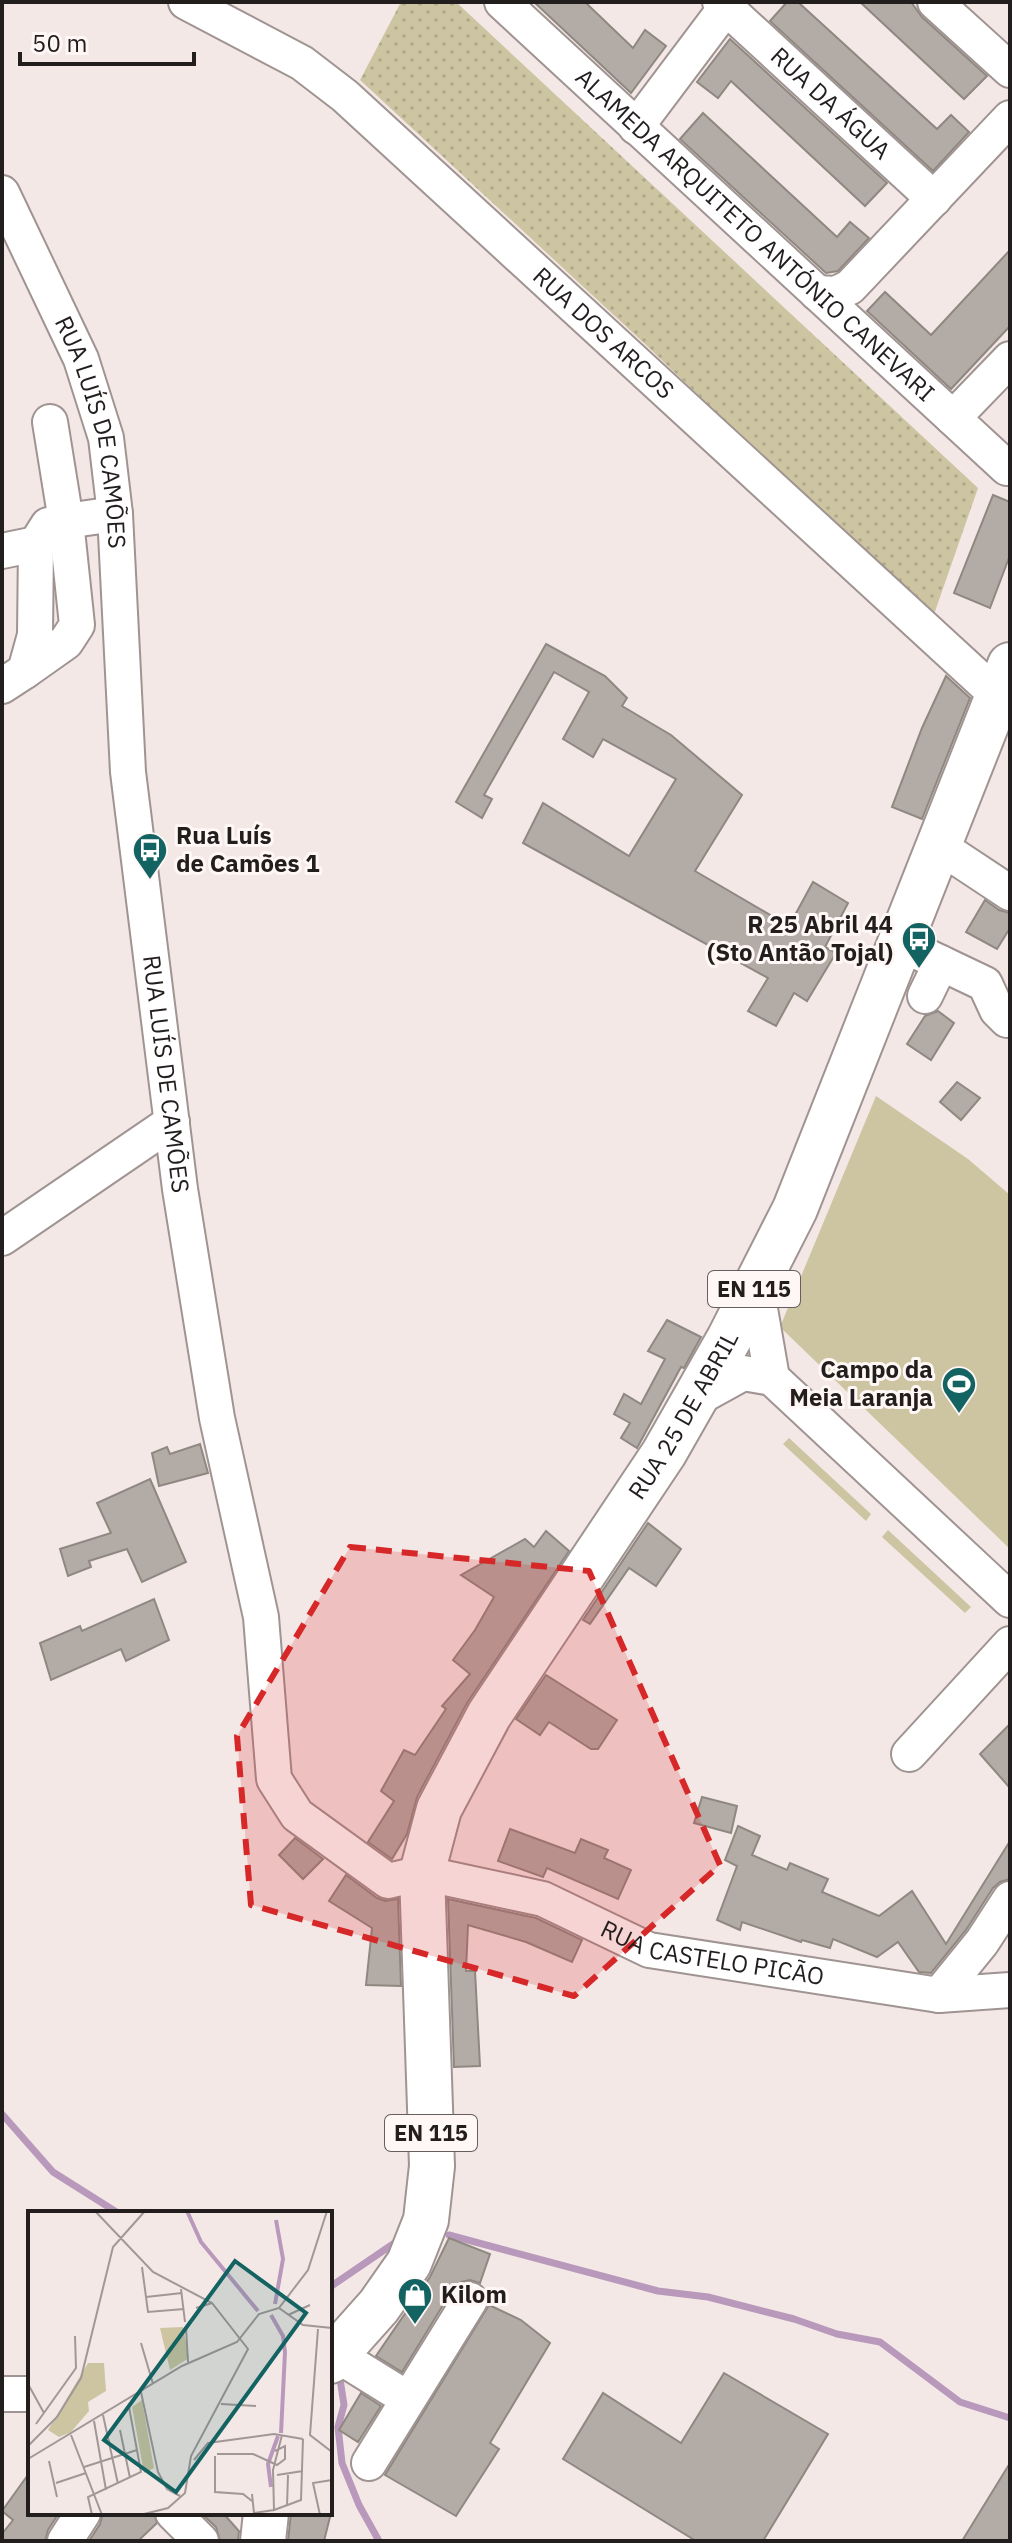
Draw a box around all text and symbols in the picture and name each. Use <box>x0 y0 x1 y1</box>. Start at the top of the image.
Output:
scale bar <box>20 16 194 66</box>
text: 50 m <box>32 27 87 59</box>
street label: RUA DA ÁGUA <box>764 40 898 166</box>
street label: ALAMEDA ARQUITETO ANTÓNIO CANEVARI <box>569 61 942 408</box>
street label: RUA DOS ARCOS <box>527 260 681 406</box>
street label: RUA LUÍS DE CAMÕES <box>48 311 134 549</box>
place label: Rua Luís de Camões 1 <box>176 819 320 879</box>
bus stop icon: Rua Luís de Camões 1 <box>131 831 169 881</box>
place label: R 25 Abril 44 (Sto Antão Tojal) <box>707 908 893 968</box>
bus stop icon: R 25 Abril 44 (Sto Antão Tojal) <box>900 920 938 970</box>
street label: RUA LUÍS DE CAMÕES <box>136 953 197 1195</box>
road number: EN 115 <box>708 1271 800 1307</box>
street label: RUA 25 DE ABRIL <box>621 1326 745 1505</box>
place label: Campo da Meia Laranja <box>789 1353 933 1413</box>
sports icon: Campo da Meia Laranja <box>940 1365 978 1415</box>
street label: RUA CASTELO PICÃO <box>596 1912 826 1992</box>
road number: EN 115 <box>385 2115 477 2151</box>
inset map <box>28 2211 332 2515</box>
shop icon: Kilom <box>396 2276 434 2326</box>
place label: Kilom <box>441 2278 507 2310</box>

